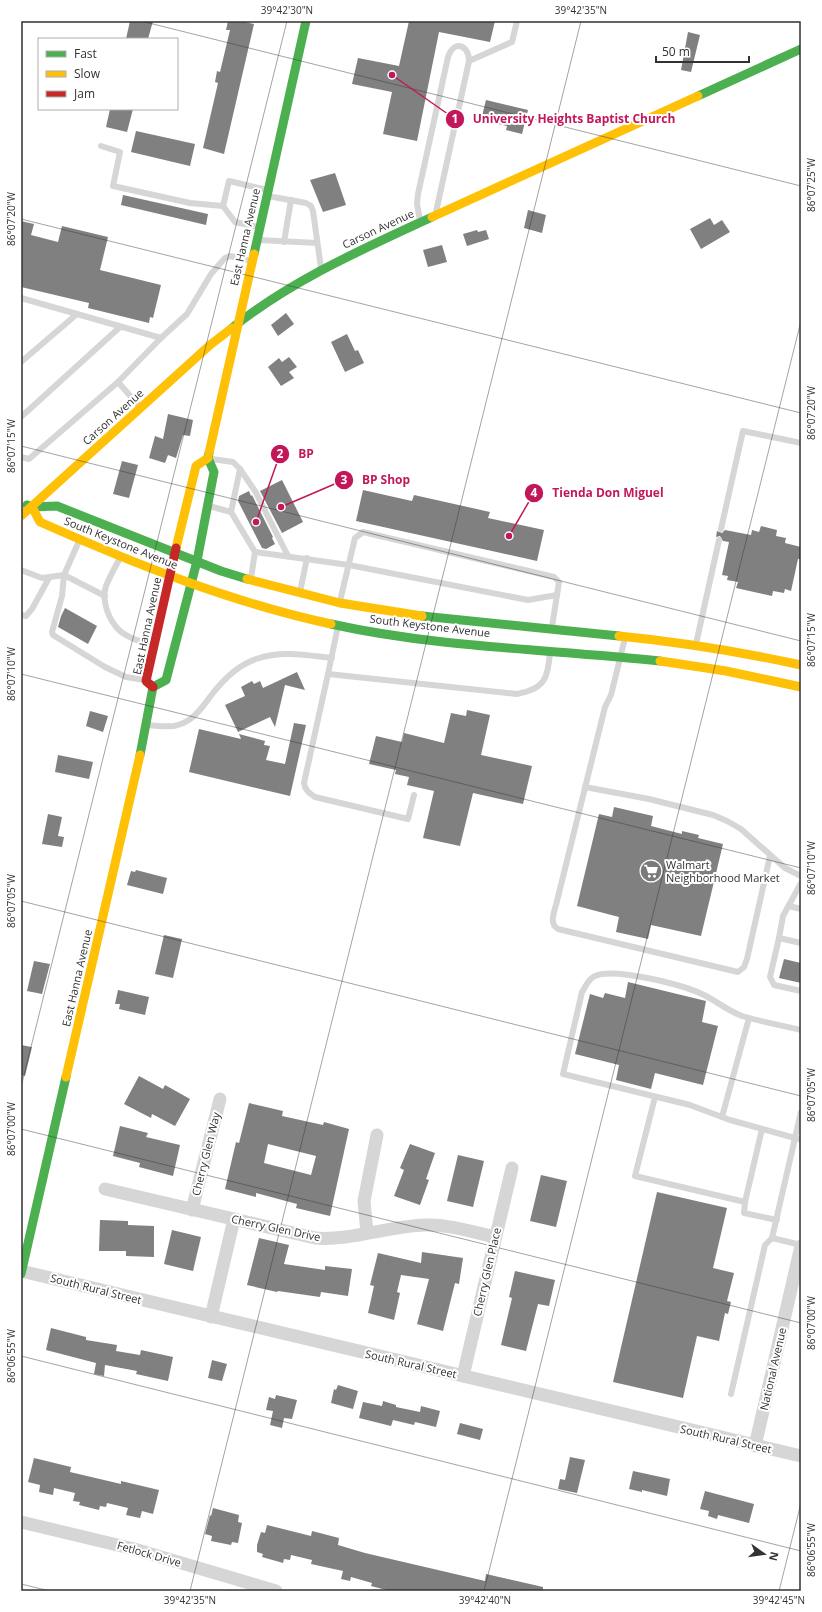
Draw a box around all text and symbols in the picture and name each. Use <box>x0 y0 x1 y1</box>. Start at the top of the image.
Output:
text: 39°42'30"N <box>261 3 313 17</box>
text: 39°42'35"N <box>555 3 607 17</box>
legend <box>38 38 178 110</box>
scale bar <box>656 38 749 64</box>
text: 50 m <box>662 43 690 60</box>
text: Fast <box>74 45 97 62</box>
text: Slow <box>74 65 101 82</box>
text: Jam <box>73 85 95 102</box>
callout: University Heights Baptist Church <box>445 107 683 131</box>
text: 1 <box>452 110 458 127</box>
text: University Heights Baptist Church <box>473 110 675 127</box>
text: 86°07'25"W <box>804 157 818 212</box>
street label: East Hanna Avenue <box>226 187 263 287</box>
text: 86°07'20"W <box>4 191 18 246</box>
street label: Carson Avenue <box>340 205 416 252</box>
street label: Carson Avenue <box>79 385 146 448</box>
text: 86°07'20"W <box>804 385 818 440</box>
text: 86°07'15"W <box>4 418 18 473</box>
callout: BP <box>270 442 322 466</box>
text: 2 <box>277 445 284 462</box>
text: BP <box>298 445 314 462</box>
callout: BP Shop <box>334 468 418 492</box>
text: 3 <box>341 471 348 488</box>
text: BP Shop <box>362 471 411 488</box>
callout: Tienda Don Miguel <box>524 481 671 505</box>
text: 4 <box>531 484 538 501</box>
text: Tienda Don Miguel <box>552 484 664 501</box>
street label: South Keystone Avenue <box>62 513 180 572</box>
street label: East Hanna Avenue <box>129 576 164 676</box>
street label: South Keystone Avenue <box>369 611 491 640</box>
text: 86°07'15"W <box>804 612 818 667</box>
text: 86°07'10"W <box>4 646 18 701</box>
text: 86°07'10"W <box>804 840 818 895</box>
place label: Walmart Neighborhood Market <box>666 857 780 885</box>
supermarket icon: Walmart Neighborhood Market <box>638 858 664 884</box>
text: 86°07'05"W <box>4 873 18 928</box>
street label: East Hanna Avenue <box>58 928 95 1028</box>
text: 86°07'05"W <box>804 1067 818 1122</box>
text: 86°07'00"W <box>4 1101 18 1156</box>
street label: Cherry Glen Way <box>188 1110 223 1197</box>
street label: Cherry Glen Drive <box>230 1211 322 1244</box>
street label: Cherry Glen Place <box>469 1226 504 1318</box>
street label: South Rural Street <box>49 1270 143 1307</box>
text: 86°07'00"W <box>804 1295 818 1350</box>
street label: National Avenue <box>756 1326 789 1412</box>
text: 86°06'55"W <box>4 1328 18 1383</box>
street label: South Rural Street <box>364 1346 458 1381</box>
street label: South Rural Street <box>679 1421 773 1456</box>
text: 86°06'55"W <box>804 1522 818 1577</box>
north arrow <box>744 1534 784 1574</box>
street label: Fetlock Drive <box>115 1537 183 1570</box>
text: N <box>766 1550 783 1563</box>
text: 39°42'35"N <box>164 1593 216 1607</box>
text: 39°42'40"N <box>459 1593 511 1607</box>
text: 39°42'45"N <box>753 1593 805 1607</box>

